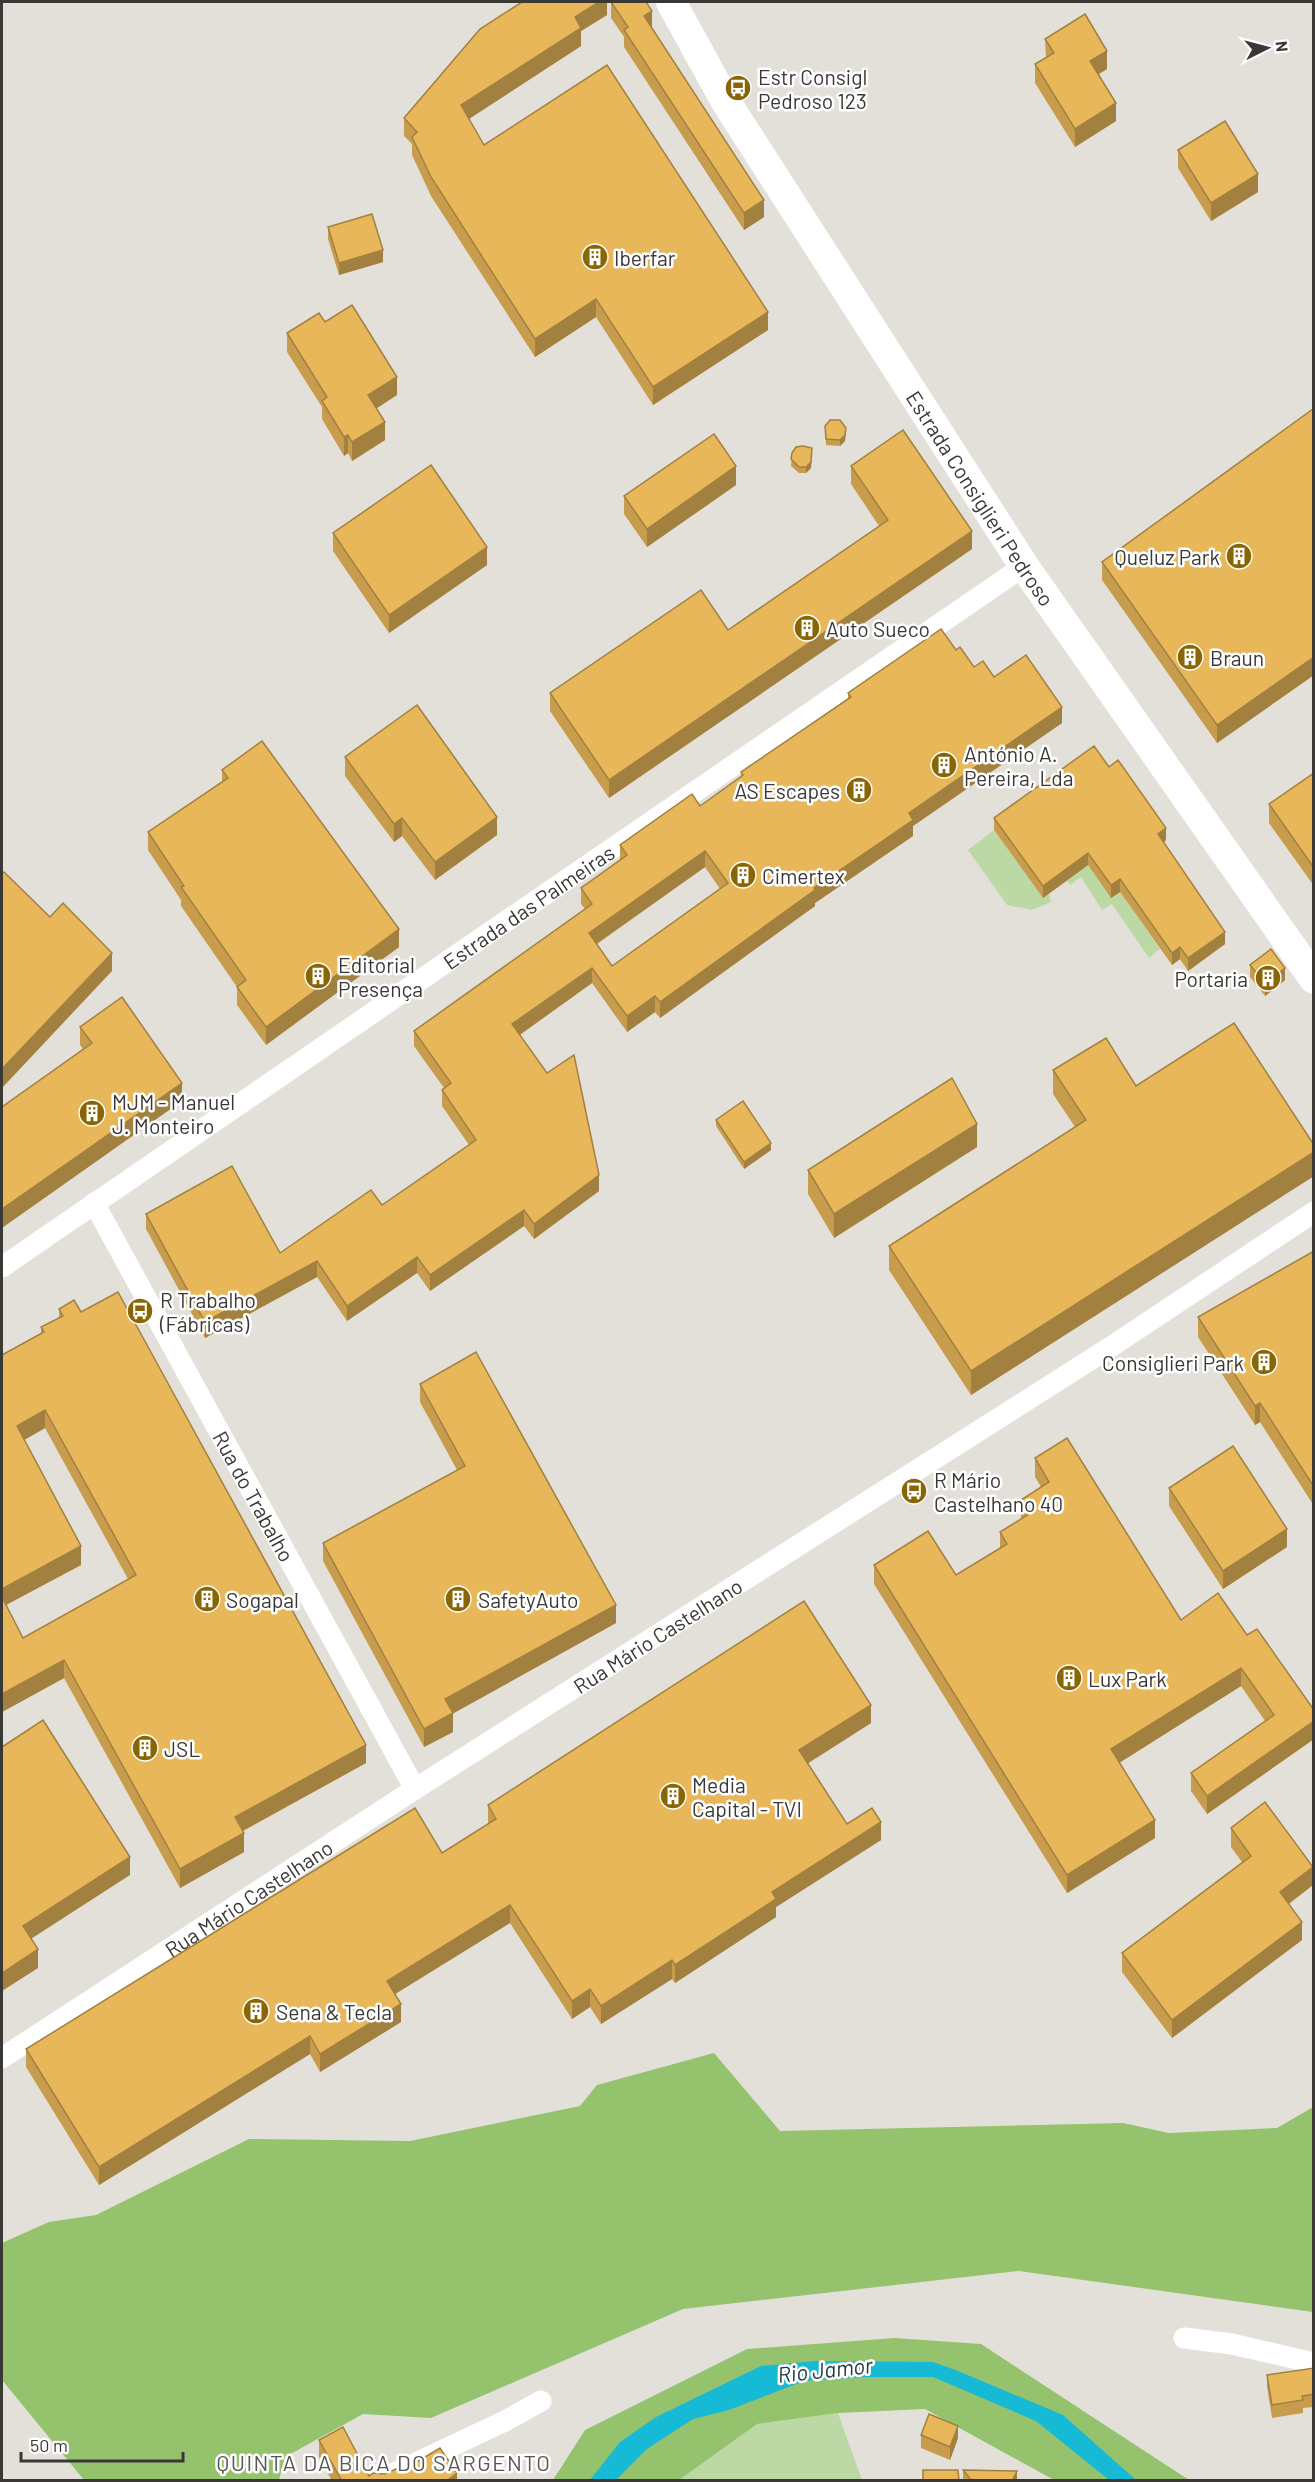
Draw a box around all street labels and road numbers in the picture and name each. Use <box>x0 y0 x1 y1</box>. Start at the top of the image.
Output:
street label: Estrada Consiglieri Pedroso <box>902 386 1060 610</box>
street label: Estrada das Palmeiras <box>438 839 618 974</box>
street label: Rua do Trabalho <box>209 1426 300 1566</box>
street label: Rua Mário Castelhano <box>568 1572 746 1698</box>
street label: Rua Mário Castelhano <box>160 1834 337 1961</box>

